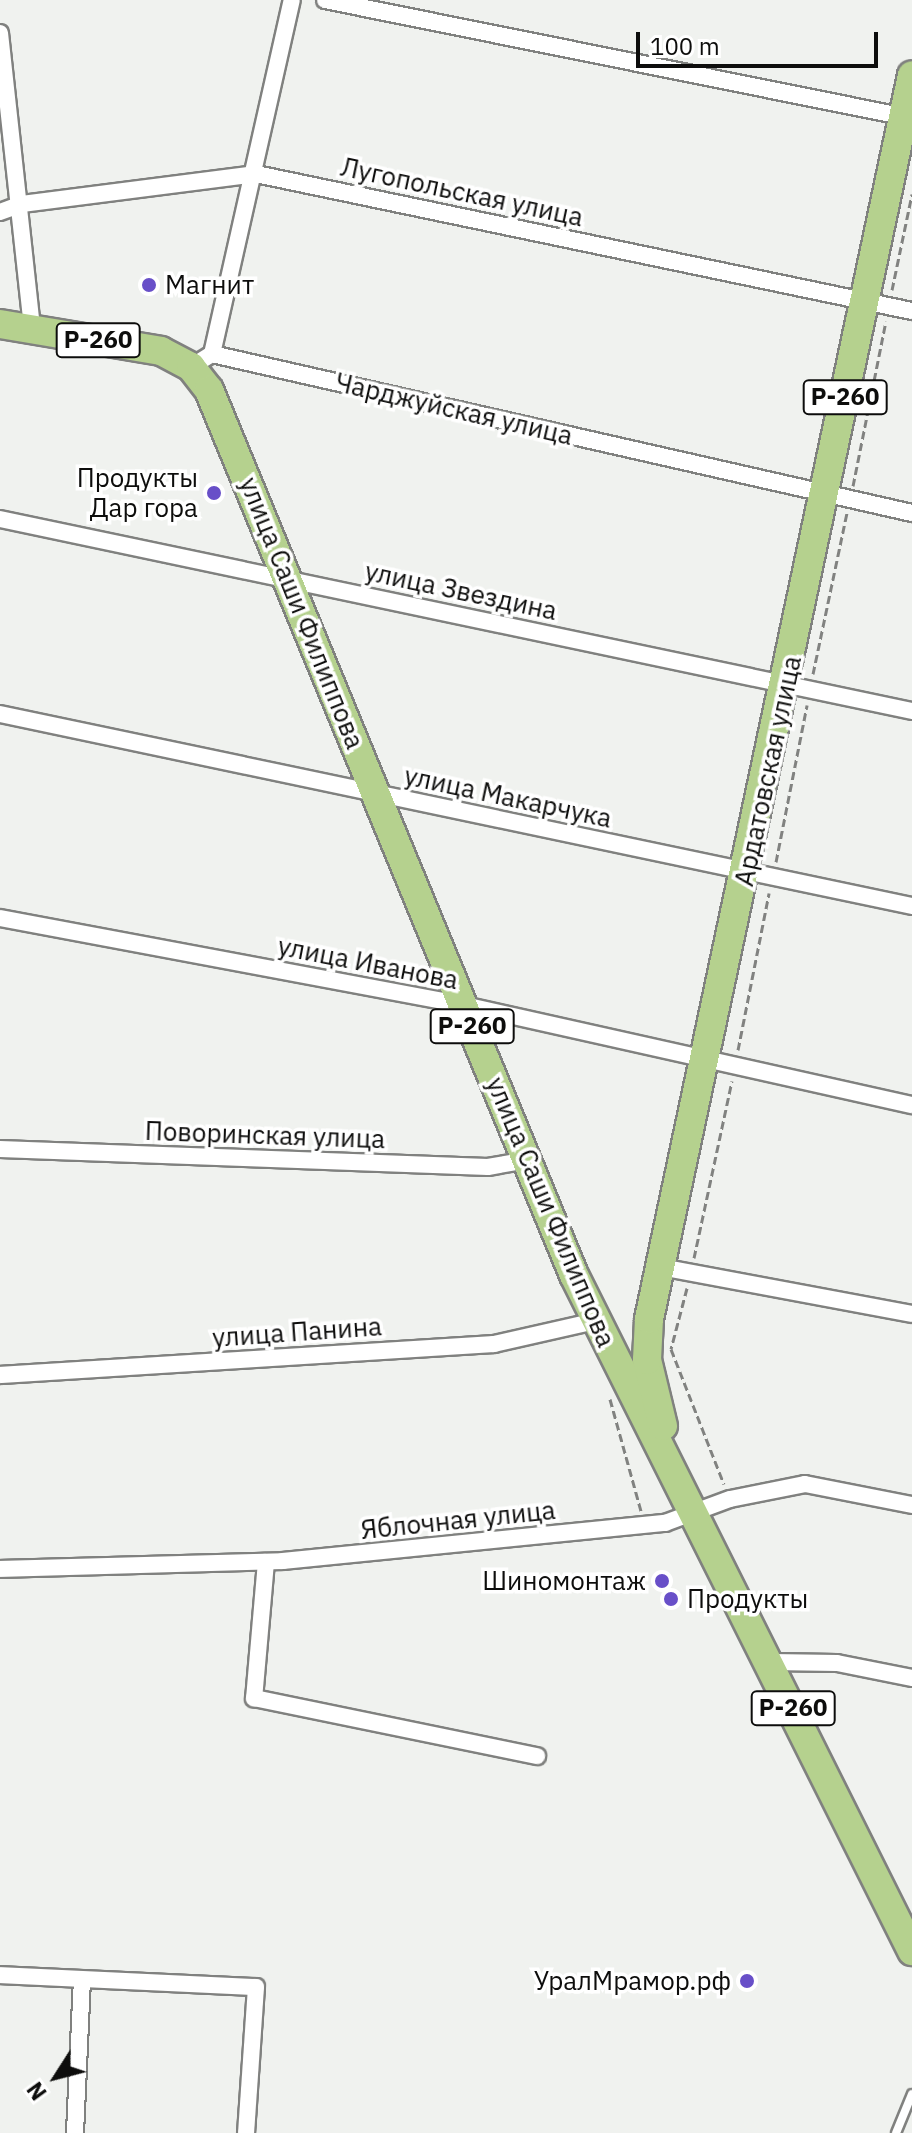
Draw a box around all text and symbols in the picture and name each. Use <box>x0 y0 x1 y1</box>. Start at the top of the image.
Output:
scale bar <box>640 16 882 66</box>
text: 100 m <box>650 30 720 62</box>
street label: Лугопольская улица <box>338 151 586 233</box>
place label: Магнит <box>165 269 254 301</box>
marker: Магнит <box>140 276 158 294</box>
road number: Р-260 <box>54 320 142 360</box>
street label: Чарджуйская улица <box>332 367 576 451</box>
road number: Р-260 <box>801 377 889 417</box>
place label: Продукты Дар гора <box>77 462 198 524</box>
street label: улица Саши Филиппова <box>233 473 371 753</box>
marker: Продукты Дар гора <box>205 484 223 502</box>
street label: улица Звездина <box>362 555 560 627</box>
street label: Ардатовская улица <box>728 653 808 889</box>
street label: улица Макарчука <box>402 760 614 834</box>
street label: улица Иванова <box>275 930 461 996</box>
road number: Р-260 <box>428 1006 516 1046</box>
street label: улица Саши Филиппова <box>480 1072 622 1352</box>
street label: Поворинская улица <box>144 1115 386 1155</box>
street label: улица Панина <box>211 1311 383 1353</box>
street label: Яблочная улица <box>359 1494 557 1546</box>
place label: Шиномонтаж <box>482 1565 646 1597</box>
marker: Шиномонтаж <box>653 1572 671 1590</box>
place label: Продукты <box>687 1583 808 1615</box>
marker: Продукты <box>662 1590 680 1608</box>
road number: Р-260 <box>749 1688 837 1728</box>
place label: УралМрамор.рф <box>534 1965 731 1997</box>
marker: УралМрамор.рф <box>738 1972 756 1990</box>
north arrow <box>16 2037 96 2117</box>
text: N <box>20 2076 53 2106</box>

